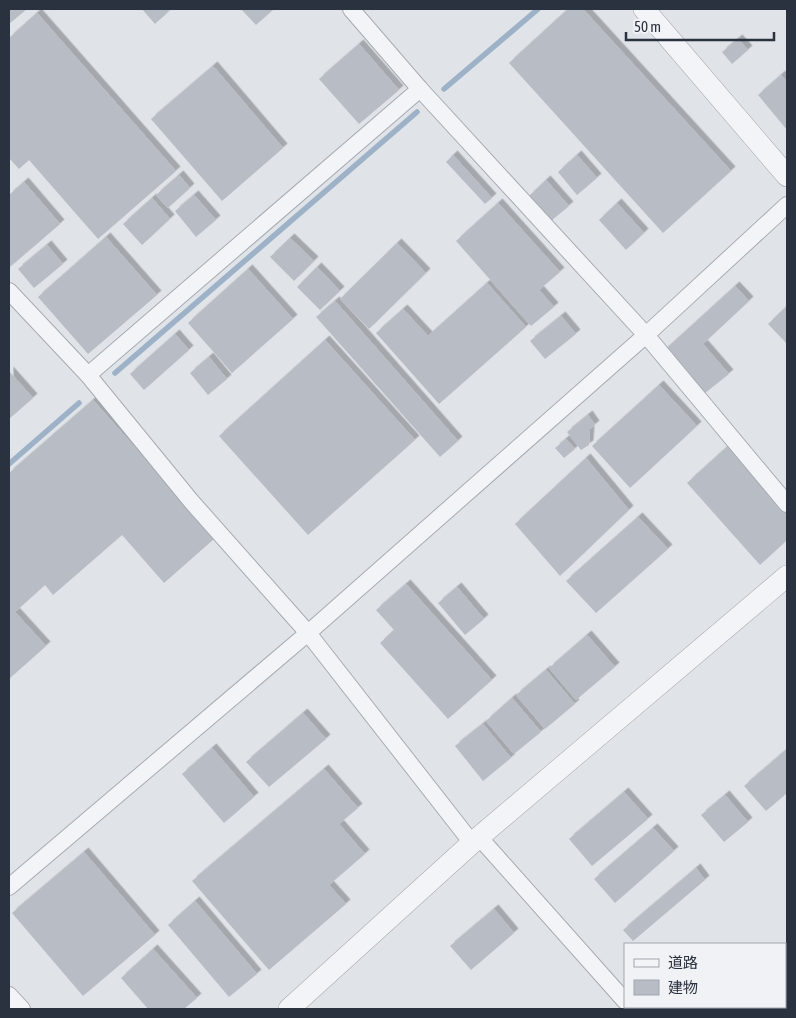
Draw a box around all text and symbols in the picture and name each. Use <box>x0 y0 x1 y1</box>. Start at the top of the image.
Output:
scale bar <box>626 10 774 42</box>
text: 50 m <box>634 18 661 35</box>
legend <box>624 943 786 1008</box>
text: 道路 <box>668 954 698 971</box>
text: 建物 <box>668 979 698 996</box>

